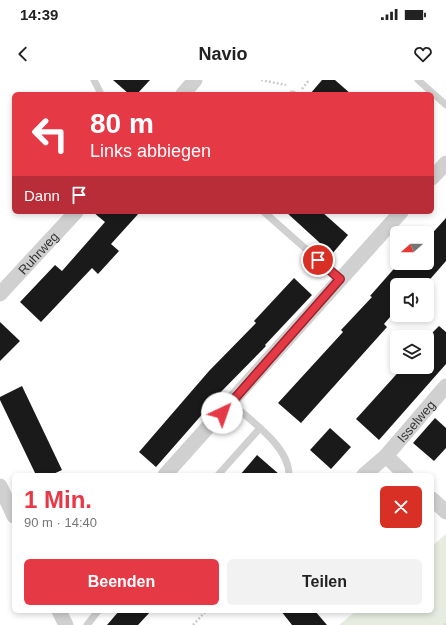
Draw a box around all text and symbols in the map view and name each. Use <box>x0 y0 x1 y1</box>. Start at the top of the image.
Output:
text: 14:39 <box>20 6 58 23</box>
icon: back <box>12 43 34 65</box>
icon: heart <box>412 43 434 65</box>
text: Navio <box>198 44 248 64</box>
icon: left <box>24 108 76 160</box>
text: 80 m <box>90 108 154 139</box>
text: Links abbiegen <box>90 141 211 161</box>
icon: arrive <box>68 184 90 206</box>
text: Dann <box>24 187 60 204</box>
north arrow <box>390 226 434 270</box>
map controls <box>390 226 434 374</box>
street label: Ruhrweg <box>15 229 62 277</box>
pin <box>301 243 335 277</box>
icon: arrive <box>307 249 329 271</box>
button: sound <box>390 278 434 322</box>
button: layers <box>390 330 434 374</box>
position arrow <box>201 392 243 434</box>
street label: Isselweg <box>394 397 438 446</box>
text: 1 Min. <box>24 486 92 513</box>
button: close <box>380 486 422 528</box>
text: 90 m · 14:40 <box>24 515 97 530</box>
button: Beenden <box>24 559 219 605</box>
button: Teilen <box>227 559 422 605</box>

